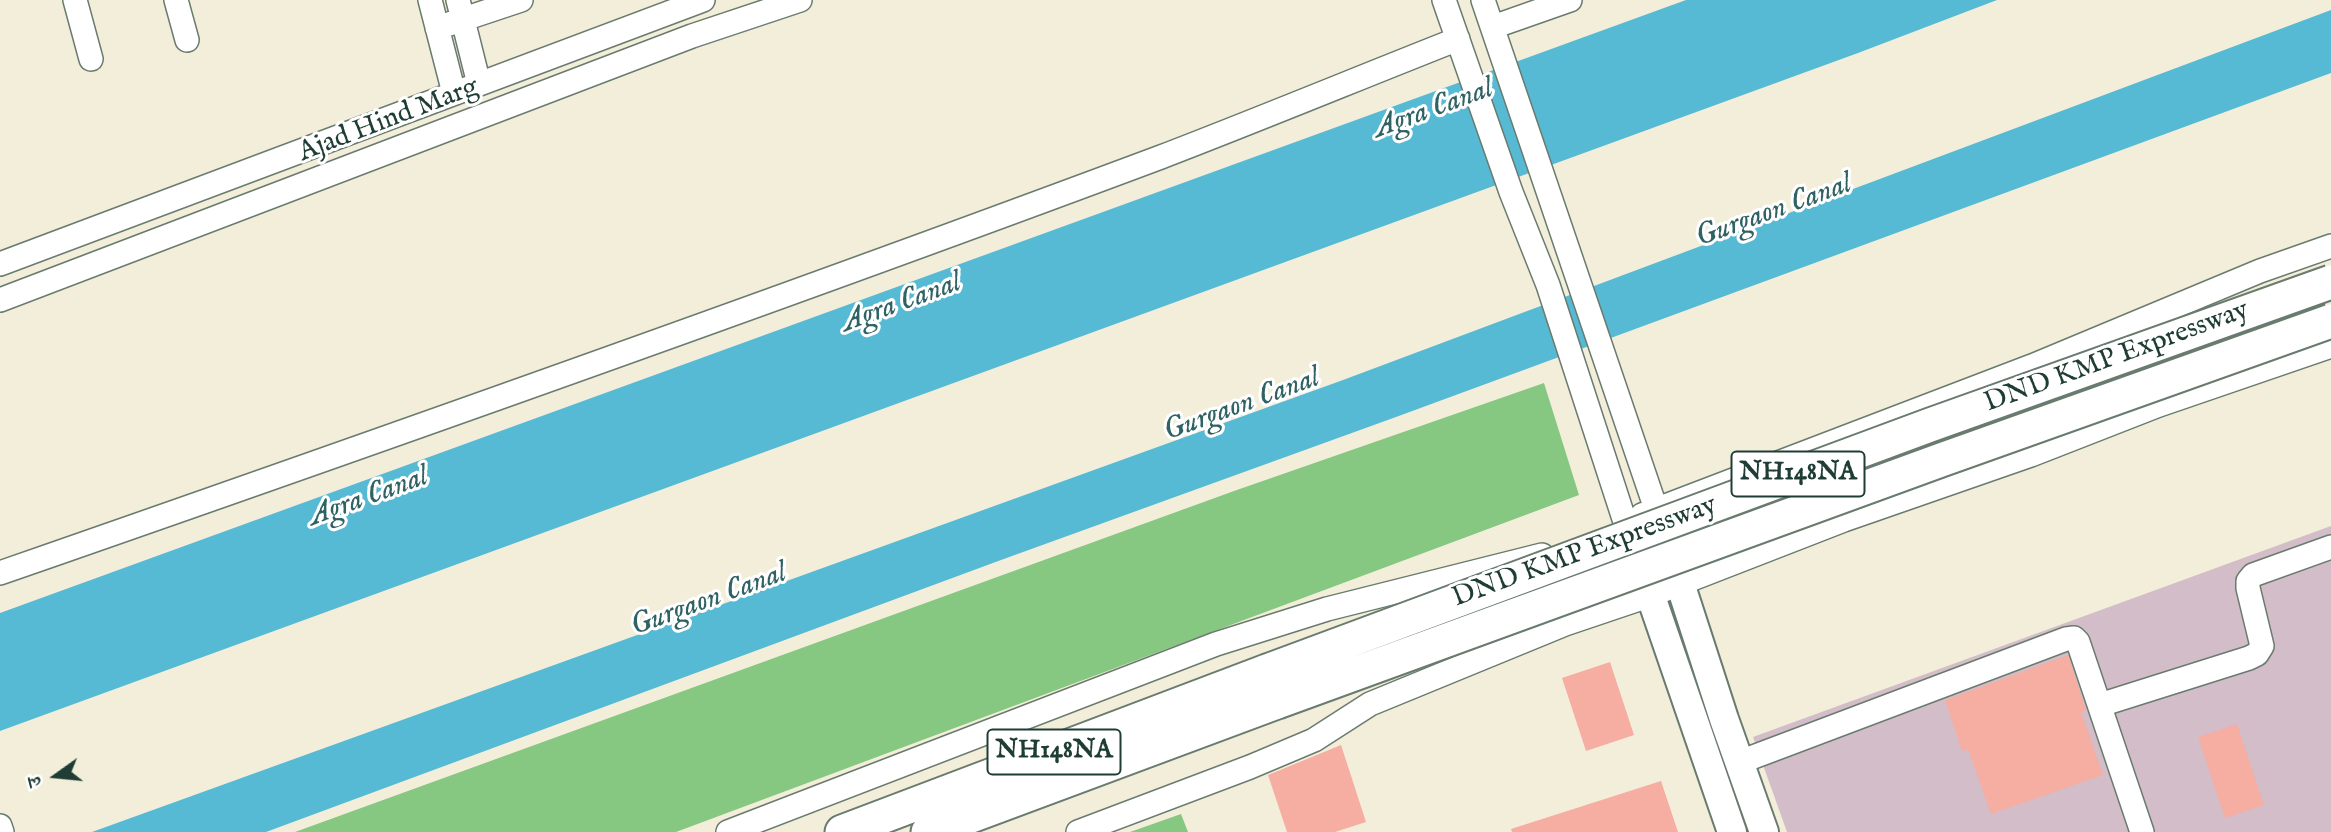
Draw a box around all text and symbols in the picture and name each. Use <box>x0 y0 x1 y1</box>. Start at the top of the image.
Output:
street label: Ajad Hind Marg <box>294 71 484 171</box>
water label: Agra Canal <box>1370 72 1498 148</box>
water label: Gurgaon Canal <box>1691 167 1857 257</box>
water label: Agra Canal <box>838 266 966 342</box>
street label: DND KMP Expressway <box>1980 295 2254 421</box>
water label: Gurgaon Canal <box>1159 361 1325 451</box>
road number: NH148NA <box>1731 452 1864 496</box>
water label: Agra Canal <box>305 460 433 536</box>
street label: DND KMP Expressway <box>1448 490 1722 616</box>
water label: Gurgaon Canal <box>626 556 792 646</box>
road number: NH148NA <box>988 730 1120 774</box>
north arrow <box>21 741 91 811</box>
text: उ <box>23 774 49 789</box>

